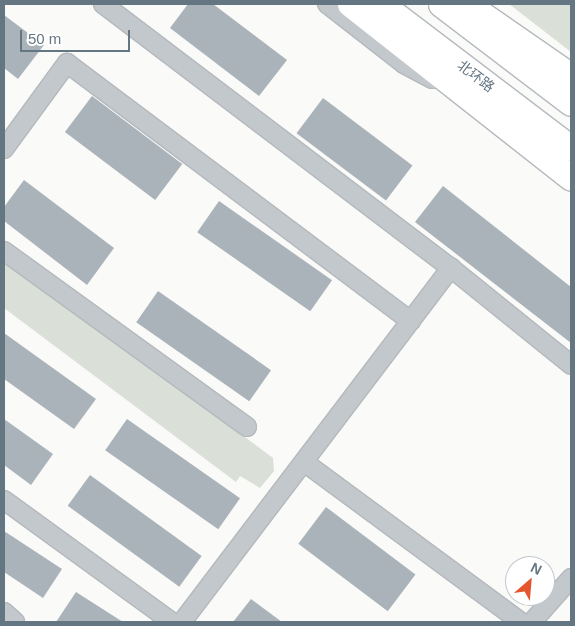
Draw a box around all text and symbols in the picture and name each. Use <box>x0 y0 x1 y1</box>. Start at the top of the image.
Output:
scale bar <box>22 20 132 52</box>
text: 50 m <box>28 30 61 47</box>
street label: 北环路 <box>454 57 498 95</box>
north arrow <box>505 556 555 606</box>
text: N <box>528 559 544 578</box>

